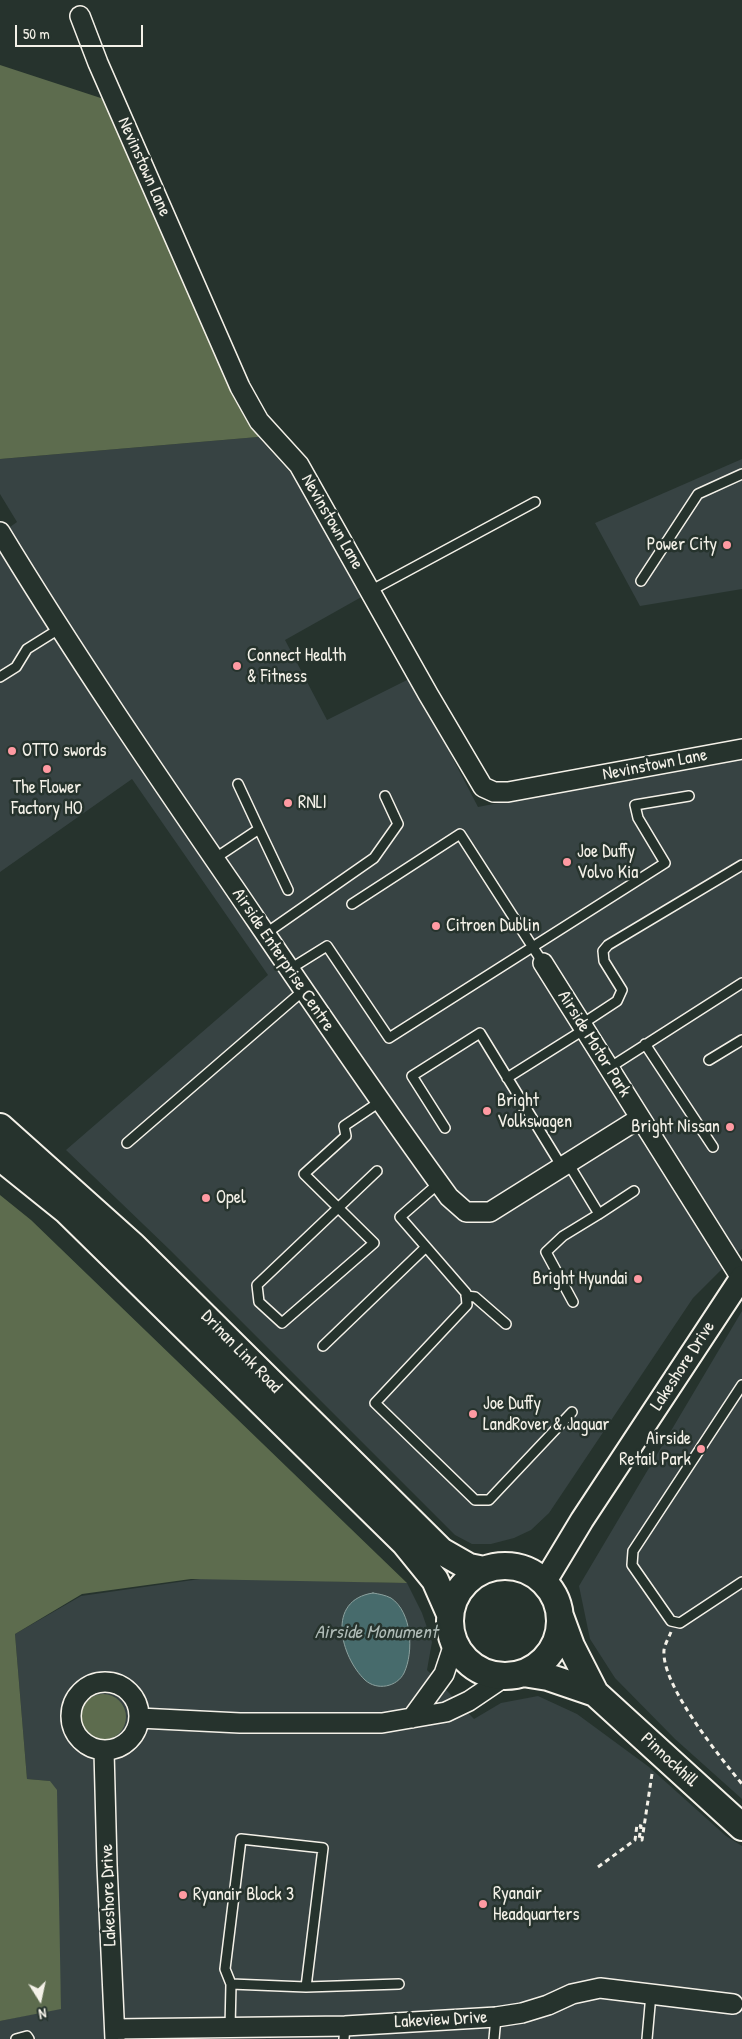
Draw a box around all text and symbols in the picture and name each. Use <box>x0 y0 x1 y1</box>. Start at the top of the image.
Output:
scale bar <box>18 15 145 47</box>
text: 50 m <box>23 23 50 44</box>
street label: Nevinstown Lane <box>113 114 175 220</box>
street label: Nevinstown Lane <box>296 471 368 573</box>
place label: Power City <box>647 534 717 556</box>
marker: Power City <box>721 539 733 551</box>
place label: Connect Health & Fitness <box>247 645 346 688</box>
marker: Connect Health & Fitness <box>231 660 243 672</box>
place label: OTTO swords <box>22 740 106 762</box>
street label: Nevinstown Lane <box>601 744 709 786</box>
marker: OTTO swords <box>6 745 18 757</box>
marker: The Flower Factory HO <box>41 763 53 775</box>
place label: The Flower Factory HO <box>11 777 83 820</box>
place label: RNLI <box>298 792 327 814</box>
marker: RNLI <box>282 797 294 809</box>
place label: Joe Duffy Volvo Kia <box>577 841 638 884</box>
marker: Joe Duffy Volvo Kia <box>561 856 573 868</box>
street label: Airside Enterprise Centre <box>227 884 339 1036</box>
place label: Citroen Dublin <box>446 915 540 937</box>
marker: Citroen Dublin <box>430 920 442 932</box>
street label: Airside Motor Park <box>553 987 635 1101</box>
place label: Bright Volkswagen <box>497 1090 572 1132</box>
marker: Bright Volkswagen <box>481 1105 493 1117</box>
place label: Bright Nissan <box>631 1116 720 1138</box>
marker: Bright Nissan <box>724 1121 736 1133</box>
place label: Opel <box>216 1187 246 1209</box>
marker: Opel <box>200 1192 212 1204</box>
place label: Bright Hyundai <box>533 1268 628 1290</box>
marker: Bright Hyundai <box>632 1273 644 1285</box>
street label: Drinan Link Road <box>196 1306 286 1398</box>
street label: Lakeshore Drive <box>646 1317 720 1415</box>
place label: Joe Duffy LandRover & Jaguar <box>483 1393 609 1436</box>
marker: Joe Duffy LandRover & Jaguar <box>467 1408 479 1420</box>
place label: Airside Retail Park <box>619 1428 691 1470</box>
marker: Airside Retail Park <box>695 1443 707 1455</box>
water label: Airside Monument <box>315 1622 437 1644</box>
street label: Pinnockhill <box>636 1728 702 1792</box>
street label: Lakeshore Drive <box>96 1844 122 1946</box>
place label: Ryanair Headquarters <box>493 1883 579 1926</box>
place label: Ryanair Block 3 <box>193 1884 294 1906</box>
marker: Ryanair Block 3 <box>177 1889 189 1901</box>
marker: Ryanair Headquarters <box>477 1898 489 1910</box>
north arrow <box>15 1974 65 2024</box>
text: N <box>37 2004 48 2024</box>
street label: Lakeview Drive <box>394 2007 488 2033</box>

